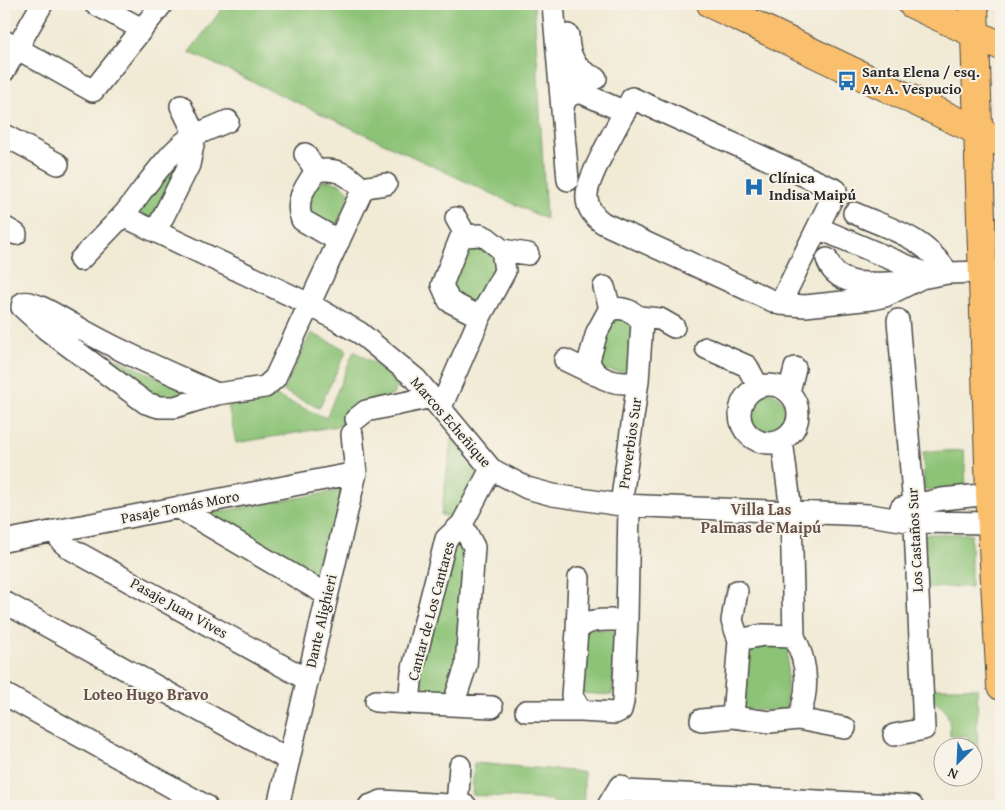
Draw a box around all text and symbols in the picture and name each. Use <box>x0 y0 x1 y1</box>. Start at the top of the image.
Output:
place label: Santa Elena / esq. Av. A. Vespucio <box>862 61 980 99</box>
bus stop icon: Santa Elena / esq. Av. A. Vespucio <box>836 70 858 92</box>
place label: Clínica Indisa Maipú <box>769 167 856 205</box>
hospital icon: Clínica Indisa Maipú <box>743 176 765 198</box>
street label: Marcos Echeñique <box>406 372 497 472</box>
street label: Proverbios Sur <box>613 396 646 490</box>
street label: Pasaje Tomás Moro <box>119 485 241 528</box>
street label: Los Castaños Sur <box>901 487 928 593</box>
district label: Villa Las Palmas de Maipú <box>701 497 822 539</box>
street label: Cantar de Los Cantares <box>402 539 459 683</box>
street label: Pasaje Juan Vives <box>127 572 232 643</box>
street label: Dante Alighieri <box>300 572 341 670</box>
district label: Loteo Hugo Bravo <box>84 682 209 706</box>
north arrow <box>932 738 982 788</box>
text: N <box>944 763 961 785</box>

